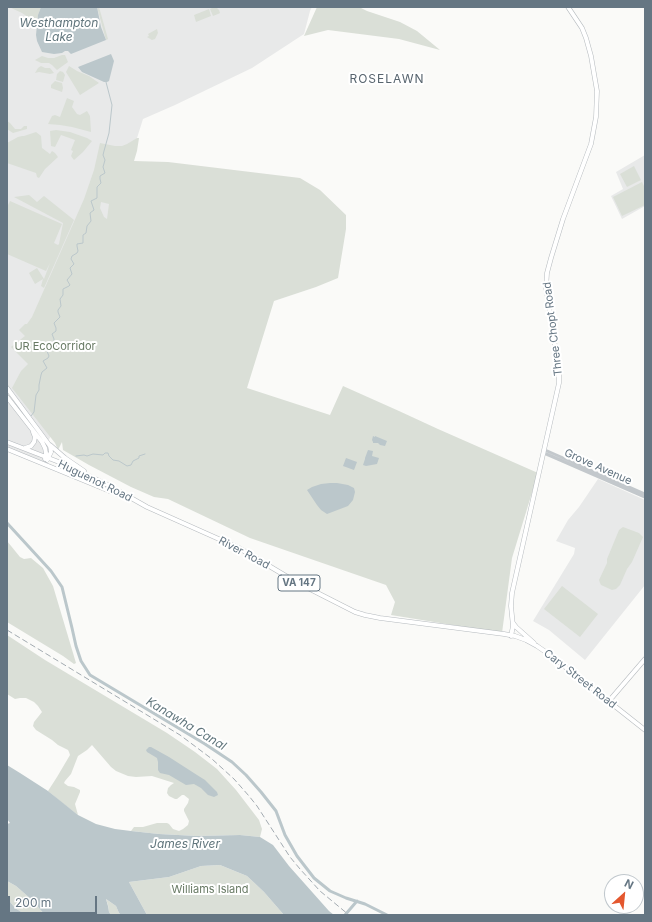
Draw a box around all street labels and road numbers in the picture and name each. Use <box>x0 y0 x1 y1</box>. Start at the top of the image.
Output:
street label: Three Chopt Road <box>541 281 565 377</box>
street label: Grove Avenue <box>562 446 634 488</box>
street label: Huguenot Road <box>56 457 134 505</box>
street label: River Road <box>216 534 272 572</box>
road number: VA 147 <box>278 575 320 591</box>
street label: Cary Street Road <box>541 647 619 711</box>

